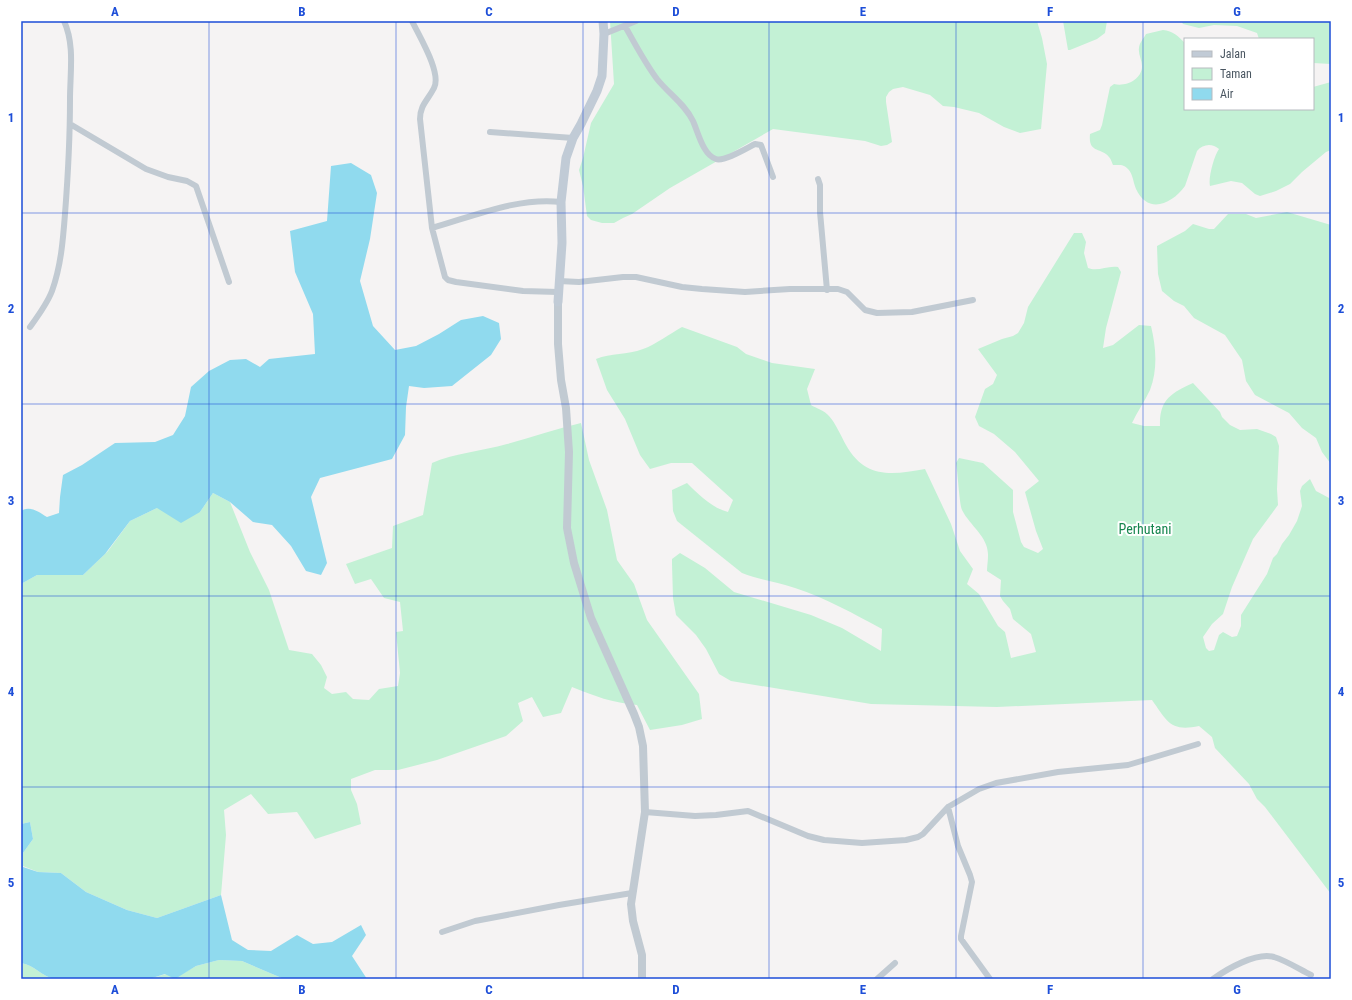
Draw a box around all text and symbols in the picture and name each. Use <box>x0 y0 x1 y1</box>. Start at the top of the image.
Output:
text: A <box>111 4 119 19</box>
text: B <box>298 4 306 19</box>
text: C <box>485 4 493 19</box>
text: D <box>672 4 680 19</box>
text: E <box>860 4 867 19</box>
text: F <box>1047 4 1053 19</box>
text: G <box>1233 4 1241 19</box>
legend <box>1184 38 1314 110</box>
text: Jalan <box>1220 47 1246 61</box>
text: Taman <box>1220 67 1252 81</box>
text: Air <box>1220 87 1234 101</box>
text: 1 <box>8 110 14 125</box>
text: 1 <box>1338 110 1344 125</box>
text: 2 <box>8 301 15 316</box>
text: 2 <box>1338 301 1345 316</box>
text: 3 <box>8 493 14 508</box>
text: 3 <box>1338 493 1344 508</box>
park label: Perhutani <box>1119 521 1171 537</box>
text: 4 <box>8 684 15 699</box>
text: 4 <box>1338 684 1345 699</box>
text: 5 <box>8 875 15 890</box>
text: 5 <box>1338 875 1345 890</box>
text: A <box>111 982 119 997</box>
text: B <box>298 982 306 997</box>
text: C <box>485 982 493 997</box>
text: D <box>672 982 680 997</box>
text: E <box>860 982 867 997</box>
text: F <box>1047 982 1053 997</box>
text: G <box>1233 982 1241 997</box>

